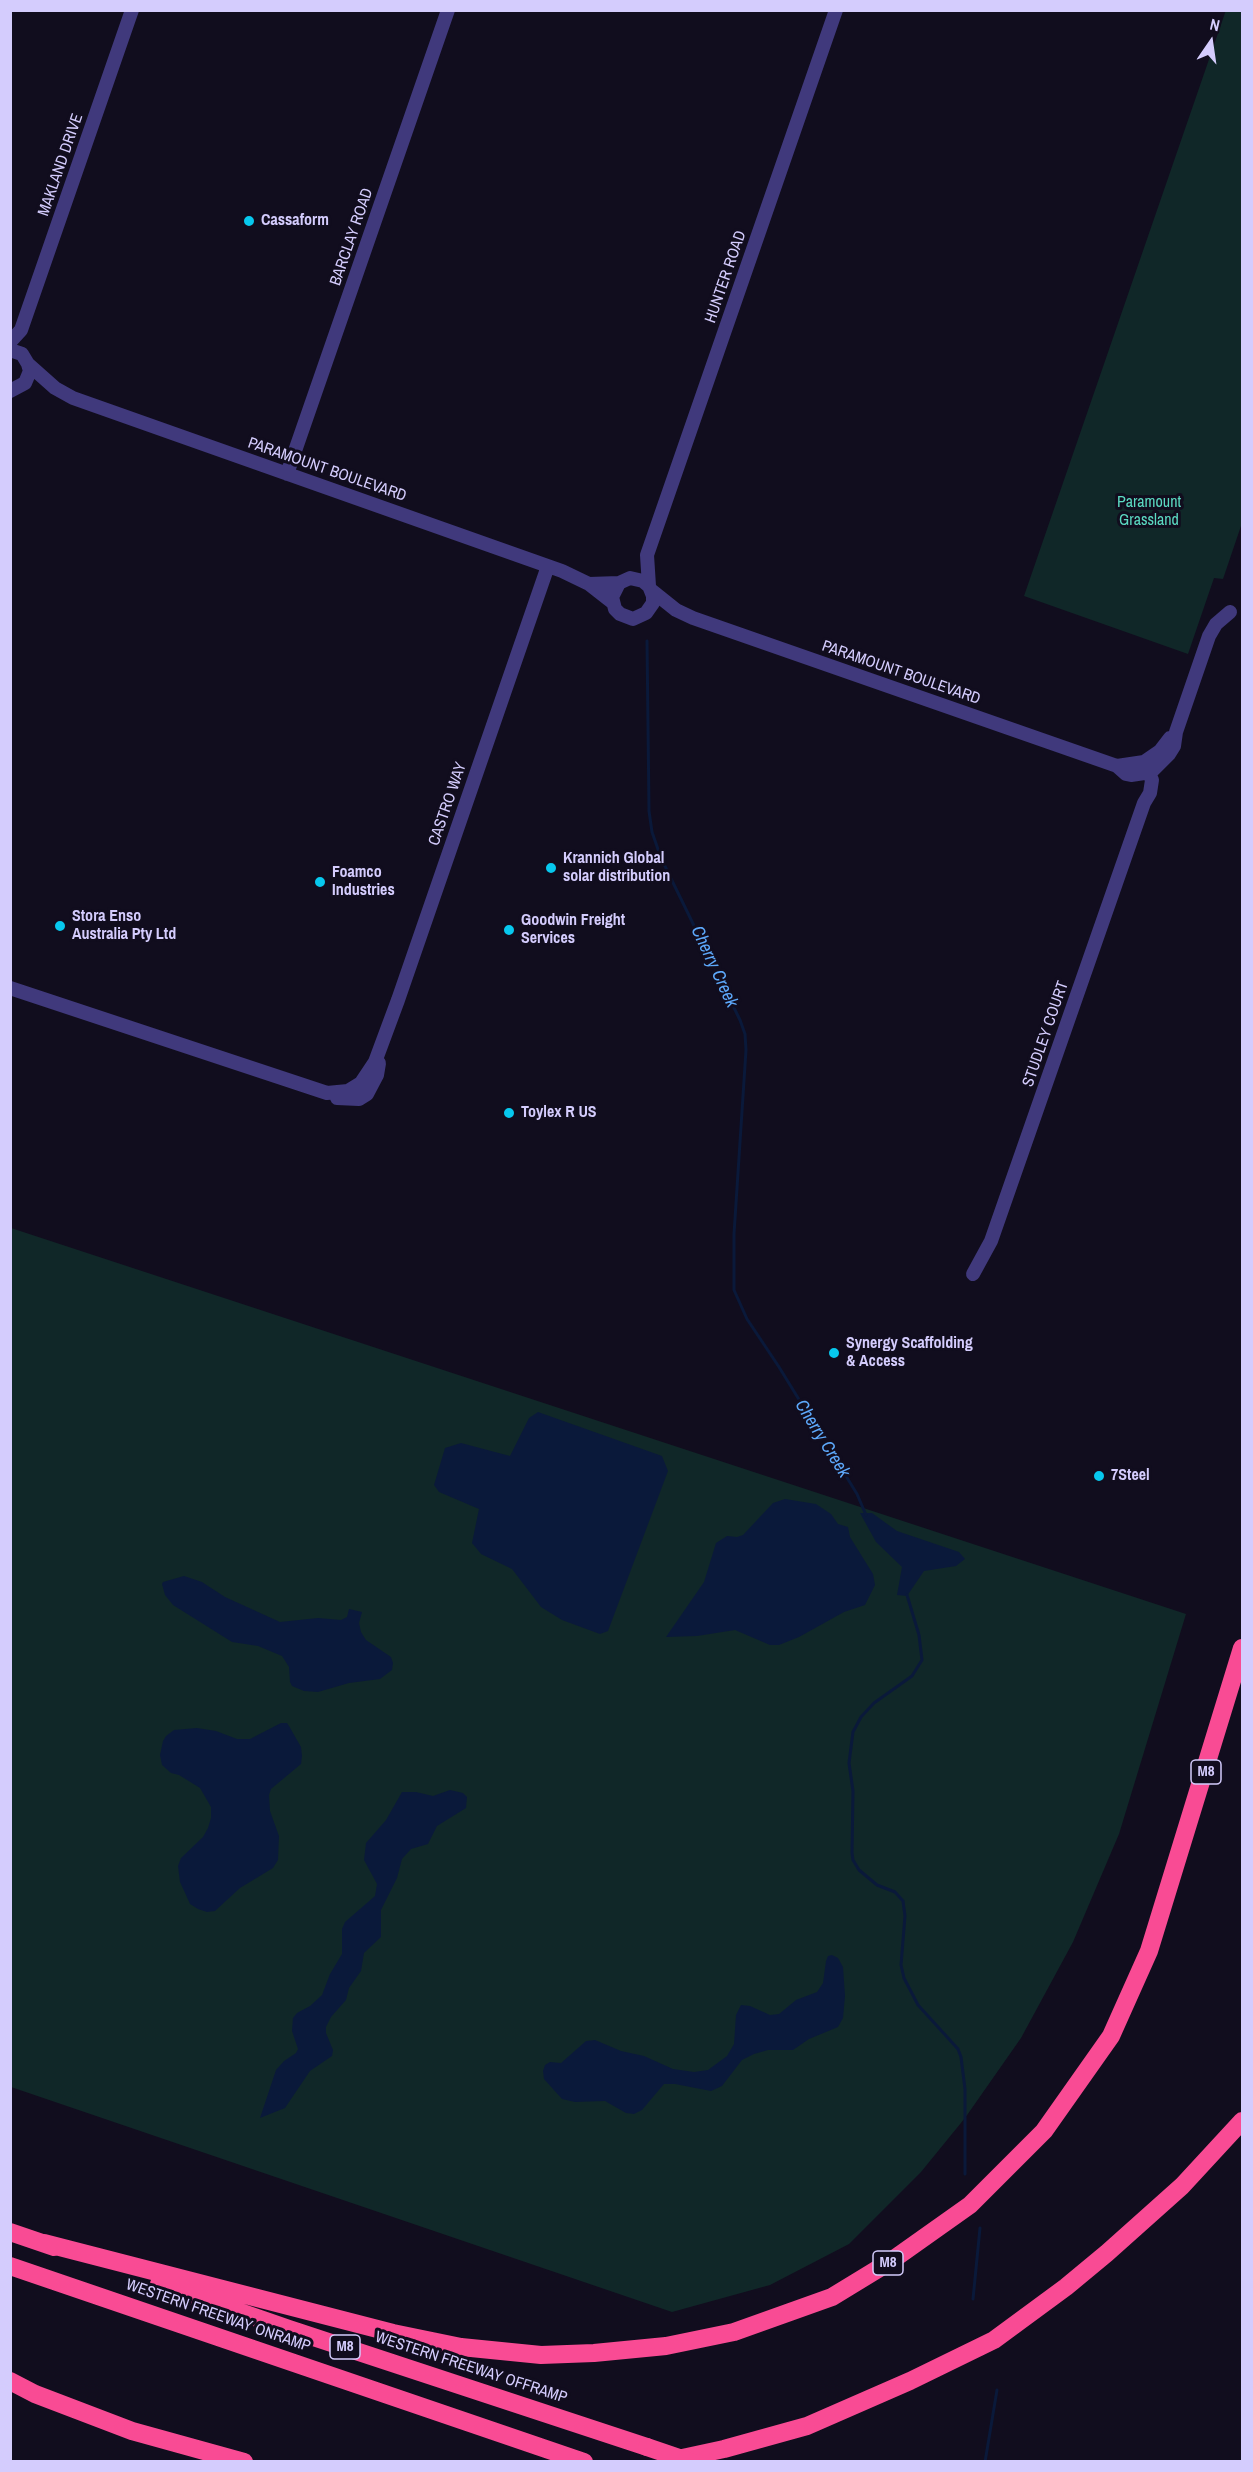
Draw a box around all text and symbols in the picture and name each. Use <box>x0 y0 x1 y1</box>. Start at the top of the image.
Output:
north arrow <box>1181 12 1241 72</box>
text: N <box>1208 13 1222 36</box>
street label: MAKLAND DRIVE <box>34 111 88 219</box>
street label: BARCLAY ROAD <box>326 186 378 288</box>
place label: Cassaform <box>261 211 329 231</box>
marker: Cassaform <box>242 214 256 228</box>
street label: HUNTER ROAD <box>701 228 751 326</box>
street label: PARAMOUNT BOULEVARD <box>245 434 409 506</box>
park label: Paramount Grassland <box>1117 493 1181 531</box>
street label: PARAMOUNT BOULEVARD <box>819 637 983 709</box>
street label: CASTRO WAY <box>425 760 471 848</box>
place label: Krannich Global solar distribution <box>563 849 670 887</box>
marker: Krannich Global solar distribution <box>544 861 558 875</box>
place label: Foamco Industries <box>332 863 395 901</box>
marker: Foamco Industries <box>313 875 327 889</box>
place label: Stora Enso Australia Pty Ltd <box>72 907 176 945</box>
place label: Goodwin Freight Services <box>521 911 625 949</box>
marker: Stora Enso Australia Pty Ltd <box>53 919 67 933</box>
marker: Goodwin Freight Services <box>502 923 516 937</box>
water label: Cherry Creek <box>686 923 742 1011</box>
street label: STUDLEY COURT <box>1019 979 1073 1089</box>
place label: Toylex R US <box>521 1103 597 1123</box>
marker: Toylex R US <box>502 1106 516 1120</box>
place label: Synergy Scaffolding & Access <box>846 1334 973 1372</box>
marker: Synergy Scaffolding & Access <box>827 1346 841 1360</box>
water label: Cherry Creek <box>790 1396 854 1482</box>
place label: 7Steel <box>1111 1466 1150 1486</box>
marker: 7Steel <box>1092 1469 1106 1483</box>
road number: M8 <box>1191 1760 1221 1784</box>
road number: M8 <box>873 2251 903 2275</box>
street label: WESTERN FREEWAY ONRAMP <box>123 2275 313 2357</box>
street label: WESTERN FREEWAY OFFRAMP <box>373 2328 569 2408</box>
road number: M8 <box>330 2335 360 2359</box>

